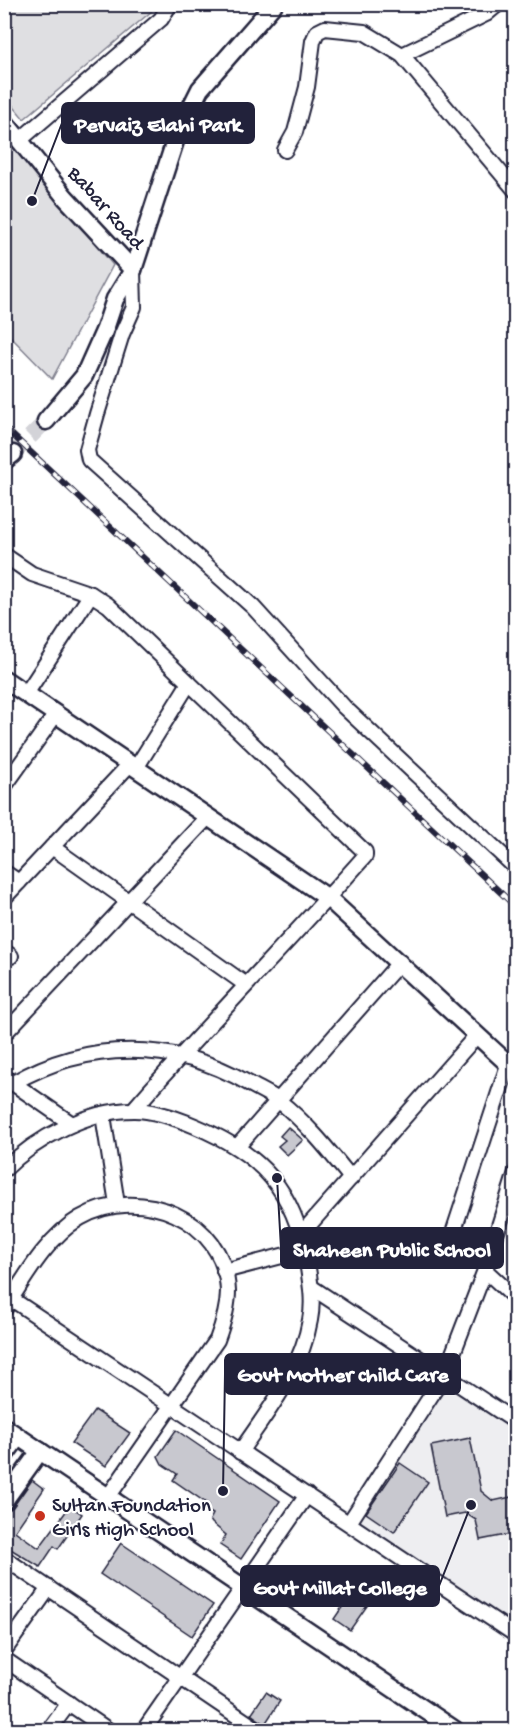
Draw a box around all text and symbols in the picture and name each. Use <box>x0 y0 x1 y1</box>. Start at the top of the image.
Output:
callout: Pervaiz Elahi Park <box>62 103 254 143</box>
text: Pervaiz Elahi Park <box>73 114 244 140</box>
street label: Babar Road <box>60 162 149 257</box>
callout: Shaheen Public School <box>281 1228 503 1268</box>
text: Shaheen Public School <box>293 1239 491 1265</box>
callout: Govt Mother child Care <box>225 1354 460 1394</box>
text: Govt Mother child Care <box>237 1364 449 1390</box>
place label: Sultan Foundation Girls High School <box>52 1495 211 1544</box>
marker: Sultan Foundation Girls High School <box>33 1509 47 1523</box>
callout: Govt Millat College <box>241 1566 439 1606</box>
text: Govt Millat College <box>253 1577 427 1603</box>

